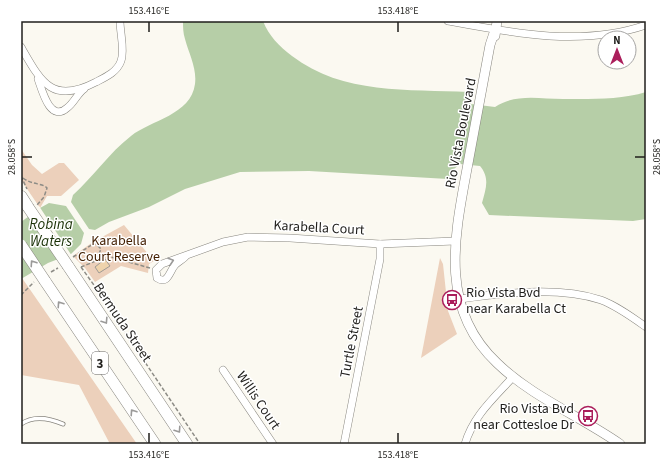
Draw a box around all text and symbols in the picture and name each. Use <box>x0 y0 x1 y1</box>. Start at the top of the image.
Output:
text: 153.416°E <box>129 4 169 18</box>
text: 153.418°E <box>378 4 418 18</box>
north arrow <box>597 30 637 70</box>
text: N <box>613 33 621 48</box>
street label: Rio Vista Boulevard <box>440 76 481 190</box>
text: 28.058°S <box>5 139 19 175</box>
text: 28.058°S <box>650 139 664 175</box>
water label: Robina Waters <box>29 214 73 252</box>
street label: Karabella Court <box>273 216 365 240</box>
park label: Karabella Court Reserve <box>78 231 160 267</box>
one-way arrow <box>168 258 175 266</box>
one-way arrow <box>30 260 38 267</box>
street label: Bermuda Street <box>88 279 156 366</box>
place label: Rio Vista Bvd near Karabella Ct <box>466 283 566 319</box>
bus stop icon: Rio Vista Bvd near Karabella Ct <box>441 289 463 311</box>
one-way arrow <box>58 301 65 308</box>
street label: Turtle Street <box>335 304 369 380</box>
one-way arrow <box>100 317 107 324</box>
road number: 3 <box>92 352 108 374</box>
street label: Willis Court <box>231 367 285 434</box>
place label: Rio Vista Bvd near Cottesloe Dr <box>473 399 574 435</box>
bus stop icon: Rio Vista Bvd near Cottesloe Dr <box>577 405 599 427</box>
one-way arrow <box>131 409 138 416</box>
one-way arrow <box>173 425 180 432</box>
text: 153.416°E <box>129 448 169 462</box>
text: 153.418°E <box>378 448 418 462</box>

